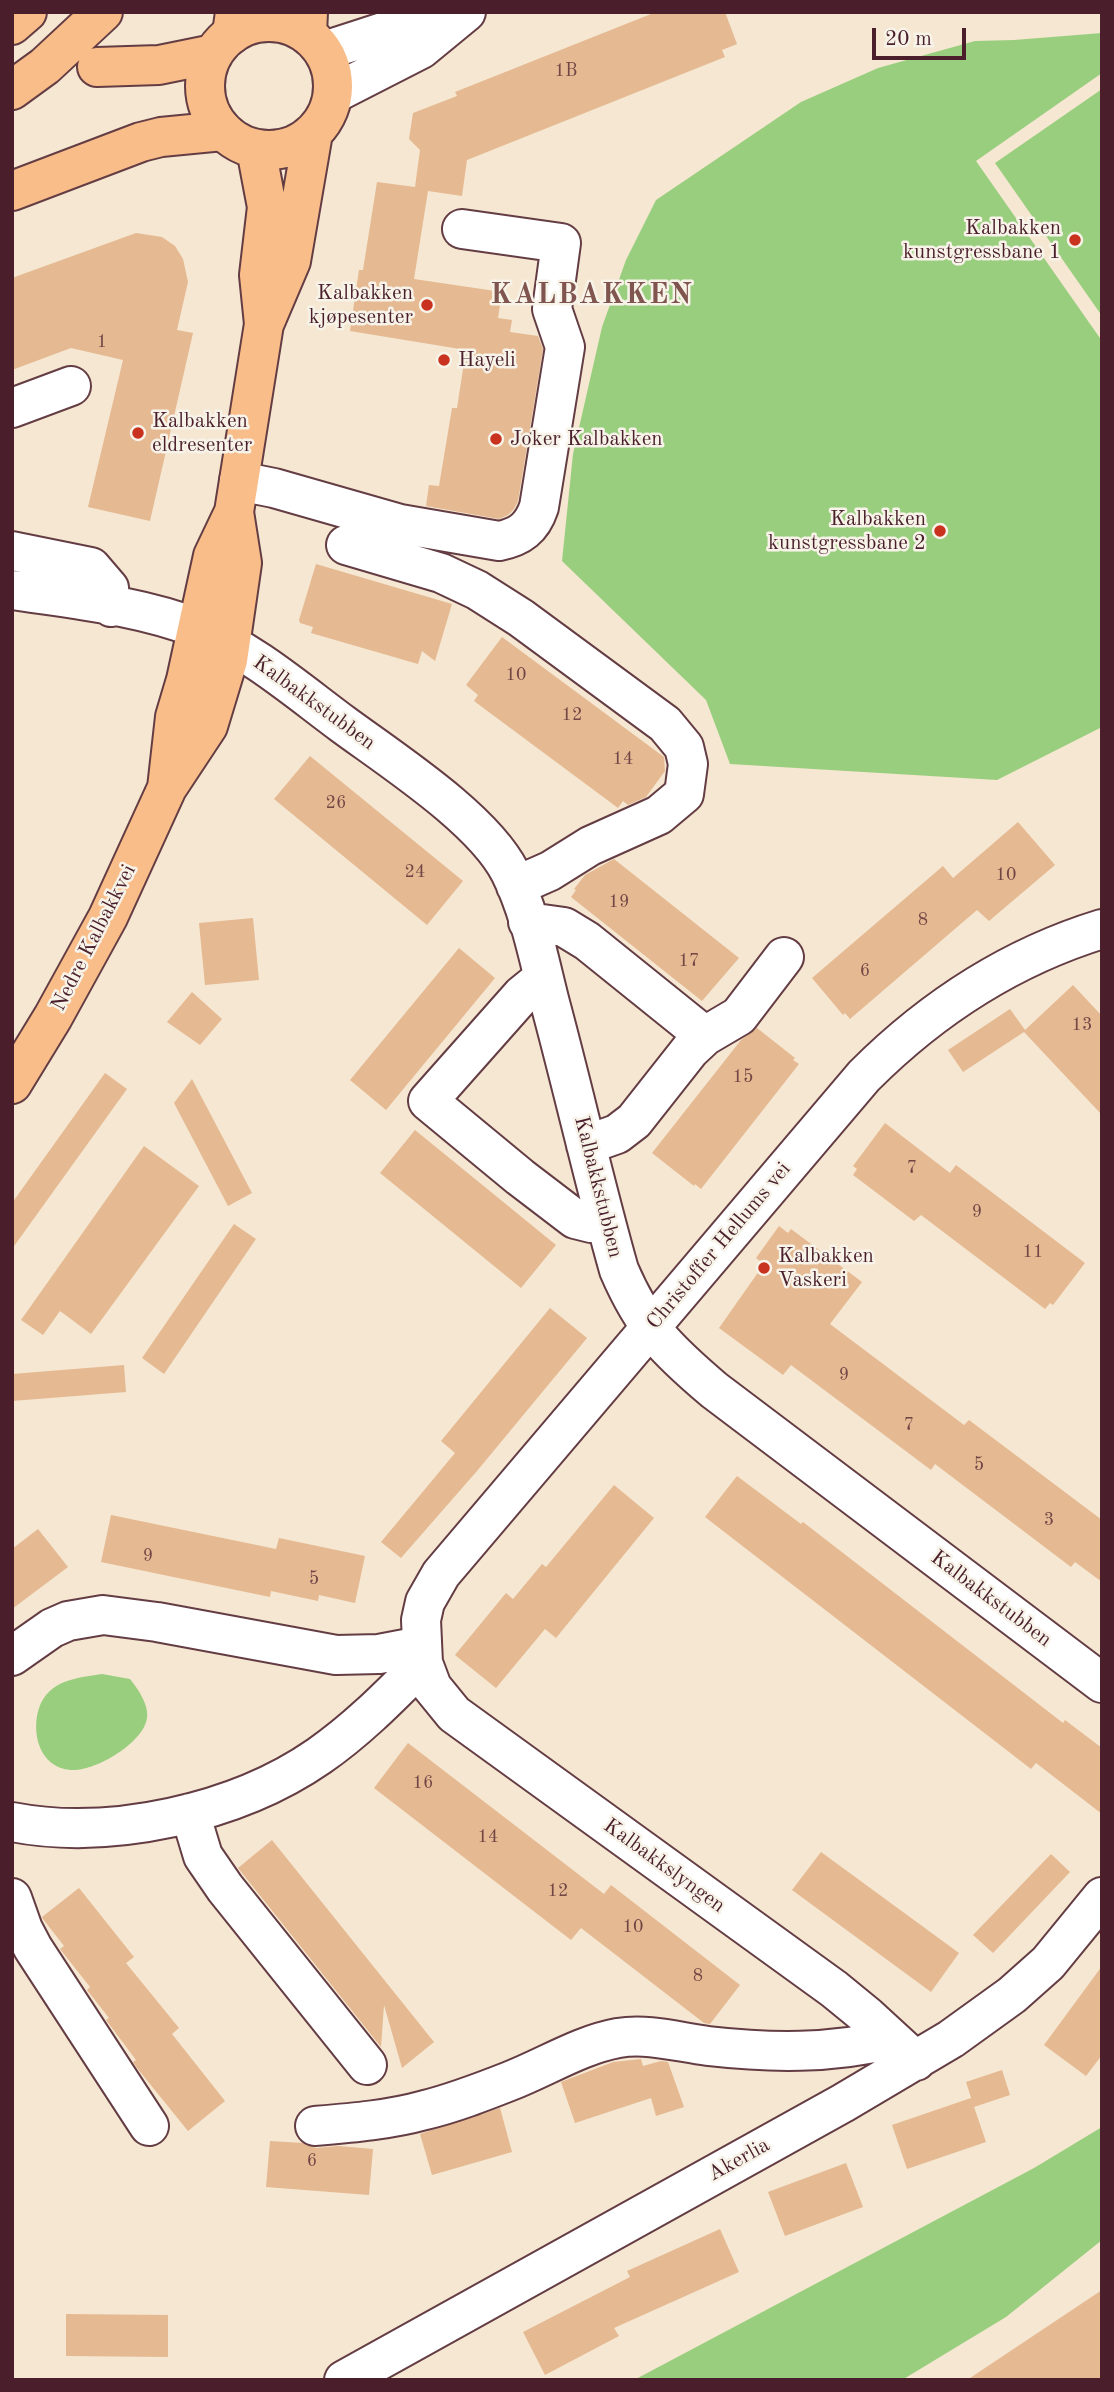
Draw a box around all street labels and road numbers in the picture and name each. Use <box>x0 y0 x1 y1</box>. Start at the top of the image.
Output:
street label: Kalbakkstubben <box>248 650 380 756</box>
street label: Nedre Kalbakkvei <box>46 860 142 1016</box>
street label: Kalbakkstubben <box>568 1114 628 1260</box>
street label: Christoffer Hellums vei <box>642 1157 796 1335</box>
street label: Kalbakkstubben <box>925 1545 1057 1653</box>
street label: Kalbakkslyngen <box>598 1813 730 1919</box>
street label: Akerlia <box>704 2133 774 2187</box>

